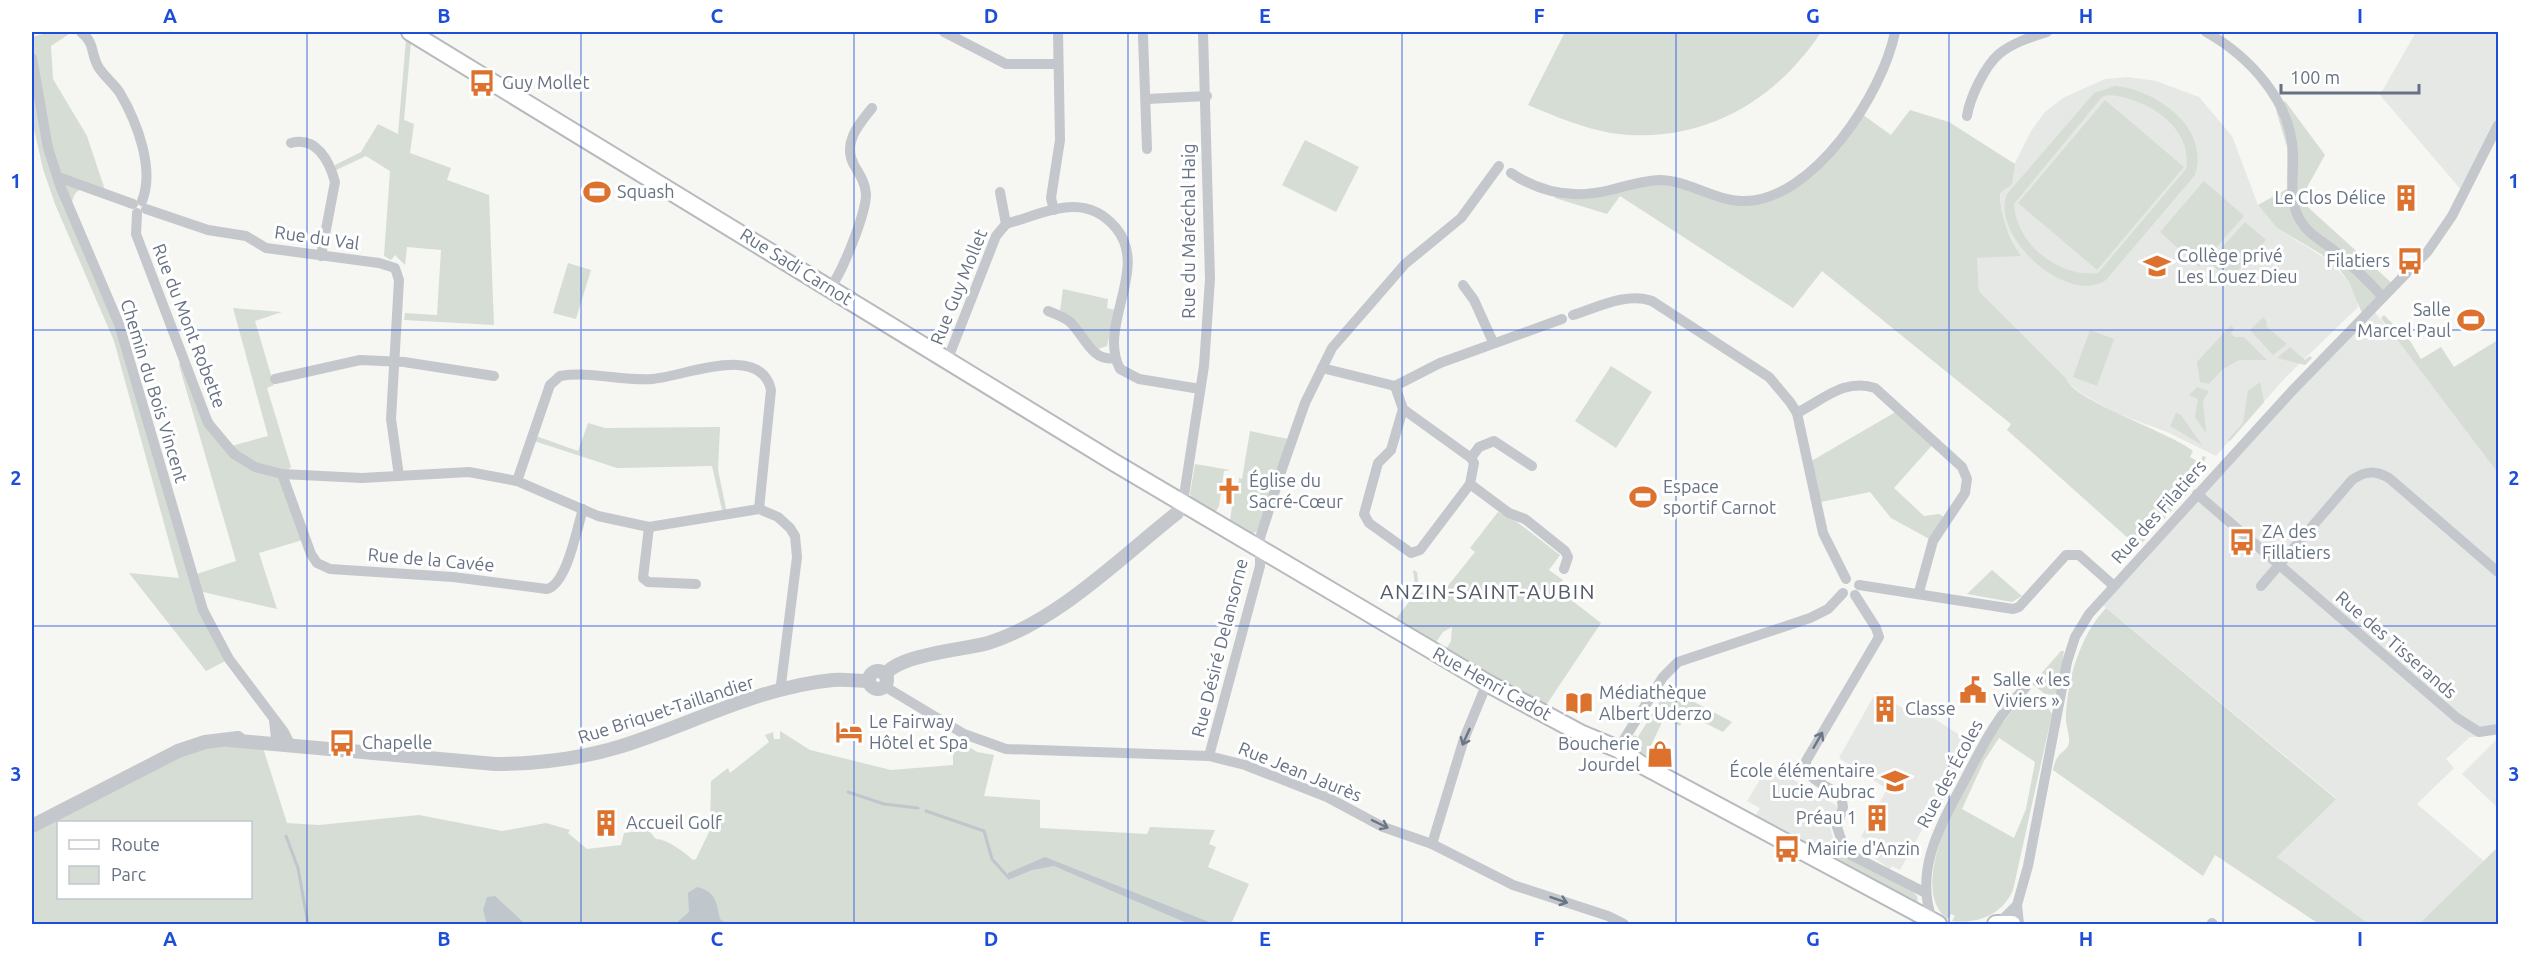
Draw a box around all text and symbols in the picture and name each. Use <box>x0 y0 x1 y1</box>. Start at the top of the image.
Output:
text: A <box>163 4 177 27</box>
text: B <box>437 4 451 27</box>
text: C <box>711 4 724 27</box>
text: D <box>984 4 998 27</box>
text: E <box>1259 4 1271 27</box>
text: F <box>1533 4 1545 27</box>
text: G <box>1806 4 1820 27</box>
text: H <box>2079 4 2093 27</box>
text: I <box>2357 4 2363 27</box>
scale bar <box>2281 57 2419 95</box>
text: 100 m <box>2290 67 2340 87</box>
bus stop icon: Guy Mollet <box>467 68 497 98</box>
place label: Guy Mollet <box>502 72 590 92</box>
street label: Rue du Maréchal Haig <box>1178 143 1198 319</box>
text: 1 <box>10 169 22 192</box>
text: 1 <box>2508 169 2520 192</box>
sports icon: Squash <box>582 177 612 207</box>
place label: Squash <box>617 181 675 201</box>
building icon: Le Clos Délice <box>2391 183 2421 213</box>
place label: Le Clos Délice <box>2275 187 2386 207</box>
street label: Rue du Val <box>273 221 361 253</box>
street label: Rue Sadi Carnot <box>737 224 856 309</box>
street label: Rue Guy Mollet <box>926 226 990 347</box>
street label: Rue du Mont Robette <box>149 241 231 411</box>
place label: Collège privé Les Louez Dieu <box>2177 245 2298 286</box>
bus stop icon: Filatiers <box>2395 246 2425 276</box>
place label: Filatiers <box>2326 250 2390 270</box>
school or university icon: Collège privé Les Louez Dieu <box>2142 251 2172 281</box>
street label: Chemin du Bois Vincent <box>117 296 192 485</box>
place label: Salle Marcel Paul <box>2357 299 2451 340</box>
sports icon: Salle Marcel Paul <box>2456 305 2486 335</box>
street label: Rue des Filatiers <box>2107 456 2210 567</box>
text: 2 <box>10 466 22 489</box>
text: 2 <box>2508 466 2520 489</box>
place label: Église du Sacré-Cœur <box>1249 469 1343 511</box>
church icon: Église du Sacré-Cœur <box>1214 476 1244 506</box>
place label: Espace sportif Carnot <box>1663 476 1776 517</box>
sports icon: Espace sportif Carnot <box>1628 482 1658 512</box>
place label: ZA des Fillatiers <box>2262 521 2331 562</box>
bus stop icon: ZA des Fillatiers <box>2227 527 2257 557</box>
street label: Rue de la Cavée <box>367 543 495 575</box>
street label: Rue Désiré Delansorne <box>1187 556 1251 739</box>
district label: ANZIN-SAINT-AUBIN <box>1380 579 1596 603</box>
street label: Rue des Tisserands <box>2332 587 2461 702</box>
street label: Rue Henri Cadot <box>1430 642 1555 724</box>
place label: Salle « les Viviers » <box>1993 669 2070 710</box>
street label: Rue Briquet-Taillandier <box>575 671 756 747</box>
public building icon: Salle « les Viviers » <box>1958 675 1988 705</box>
place label: Médiathèque Albert Uderzo <box>1599 682 1712 723</box>
library icon: Médiathèque Albert Uderzo <box>1564 688 1594 718</box>
building icon: Classe <box>1870 694 1900 724</box>
place label: Classe <box>1905 698 1956 718</box>
place label: Le Fairway Hôtel et Spa <box>869 711 968 752</box>
street label: Rue des Écoles <box>1911 716 1986 831</box>
hotel icon: Le Fairway Hôtel et Spa <box>834 717 864 747</box>
bus stop icon: Chapelle <box>327 728 357 758</box>
one-way arrow <box>1460 728 1471 746</box>
place label: Chapelle <box>362 732 432 752</box>
one-way arrow <box>1812 732 1824 749</box>
place label: Boucherie Jourdel <box>1558 733 1640 774</box>
street label: Rue Jean Jaurès <box>1236 737 1365 805</box>
shop icon: Boucherie Jourdel <box>1645 739 1675 769</box>
place label: École élémentaire Lucie Aubrac <box>1730 759 1875 801</box>
text: 3 <box>10 762 22 785</box>
text: 3 <box>2508 762 2520 785</box>
school or university icon: École élémentaire Lucie Aubrac <box>1880 766 1910 796</box>
building icon: Préau 1 <box>1862 803 1892 833</box>
place label: Préau 1 <box>1796 807 1857 827</box>
building icon: Accueil Golf <box>591 808 621 838</box>
place label: Accueil Golf <box>626 812 722 832</box>
one-way arrow <box>1370 819 1388 831</box>
legend <box>57 821 252 899</box>
text: Route <box>111 834 160 854</box>
bus stop icon: Mairie d'Anzin <box>1772 834 1802 864</box>
place label: Mairie d'Anzin <box>1807 838 1920 858</box>
text: Parc <box>111 864 146 884</box>
one-way arrow <box>1549 896 1568 907</box>
text: A <box>163 927 177 950</box>
text: B <box>437 927 451 950</box>
text: C <box>711 927 724 950</box>
text: D <box>984 927 998 950</box>
text: E <box>1259 927 1271 950</box>
text: F <box>1533 927 1545 950</box>
text: G <box>1806 927 1820 950</box>
text: H <box>2079 927 2093 950</box>
text: I <box>2357 927 2363 950</box>

